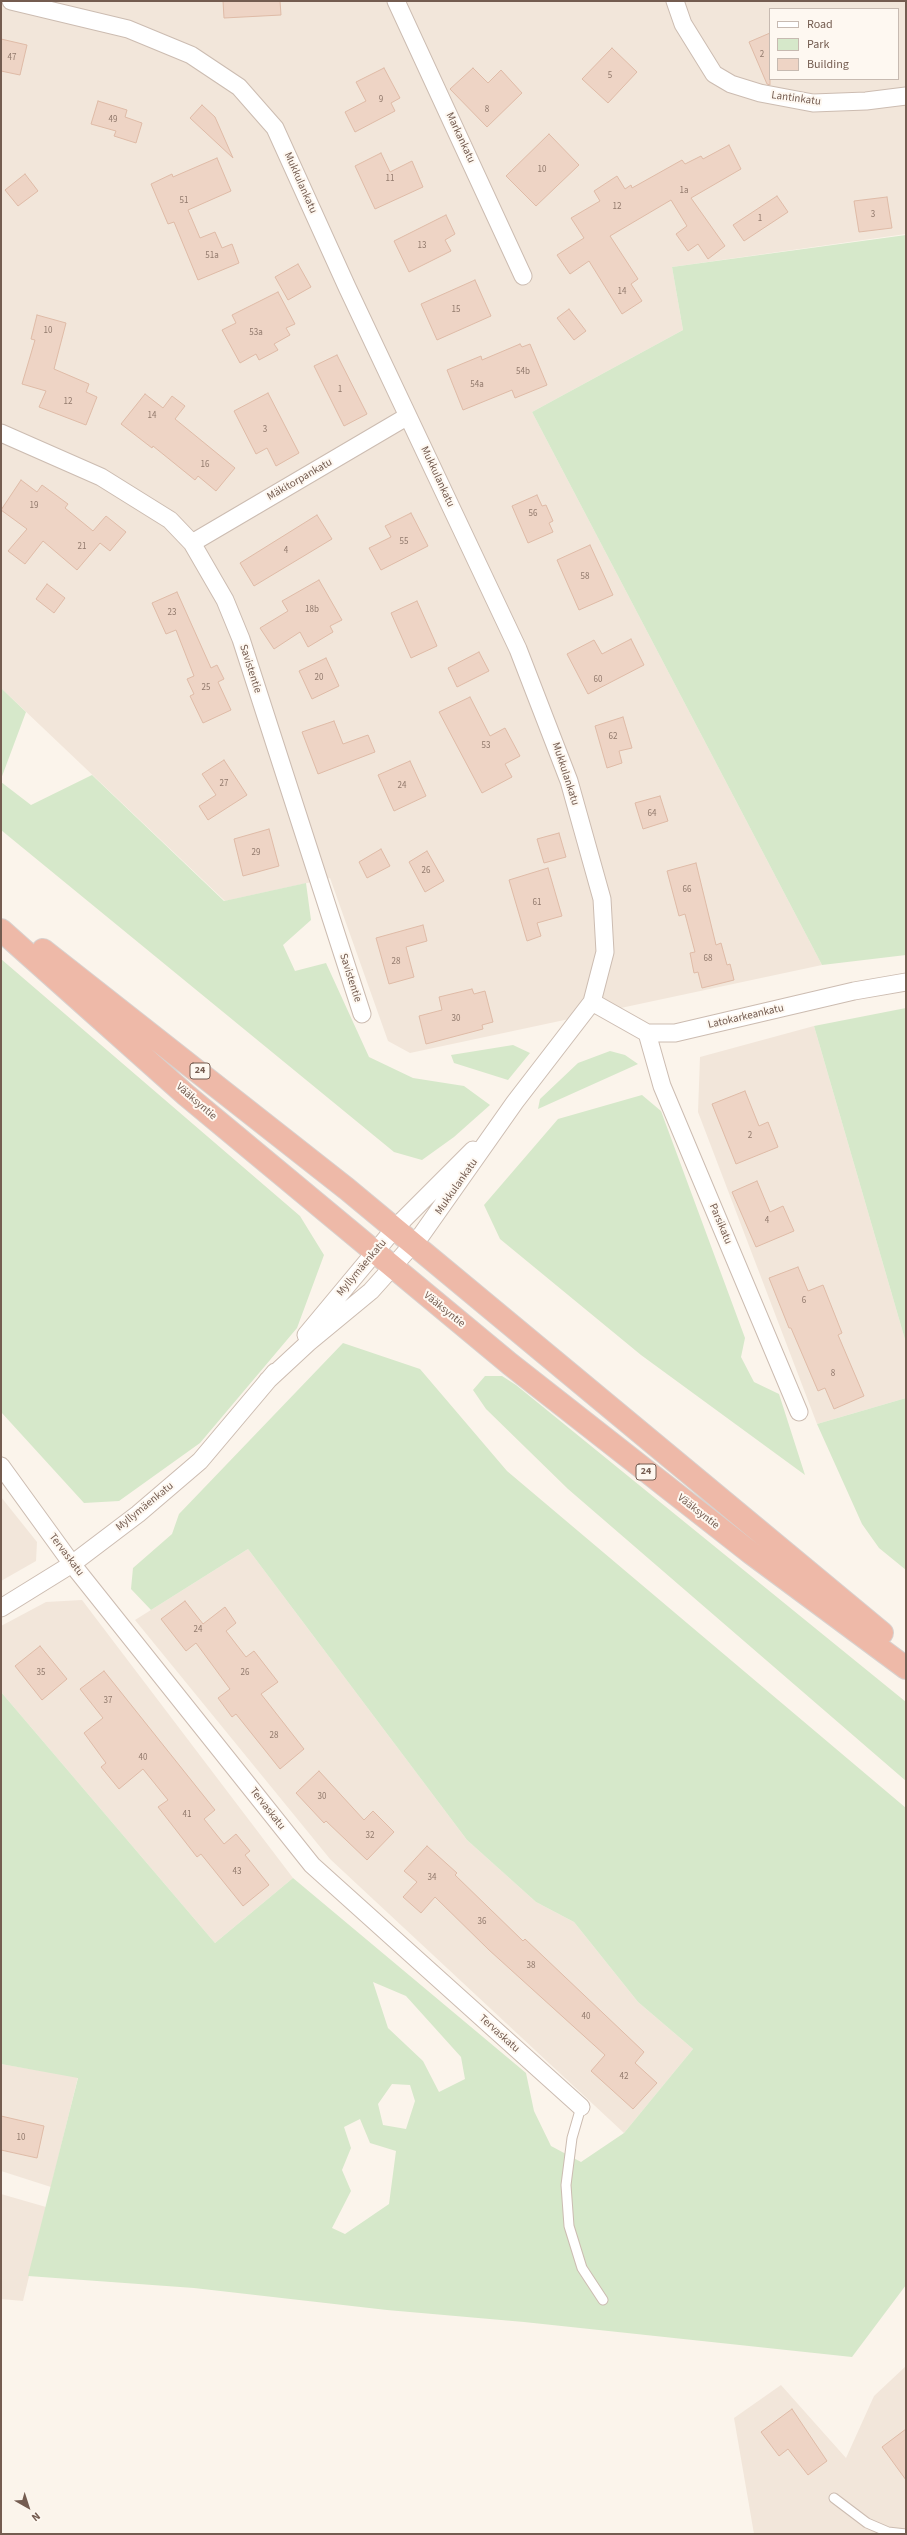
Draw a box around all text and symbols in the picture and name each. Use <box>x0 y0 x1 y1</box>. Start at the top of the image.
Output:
legend <box>769 8 899 80</box>
text: Road <box>807 16 833 33</box>
text: Park <box>807 36 829 53</box>
house number: 2 <box>760 50 764 60</box>
house number: 47 <box>8 53 16 63</box>
text: Building <box>807 56 849 73</box>
house number: 5 <box>608 71 612 81</box>
street label: Lantinkatu <box>770 89 822 109</box>
house number: 9 <box>379 95 383 105</box>
house number: 8 <box>485 105 489 115</box>
street label: Markankatu <box>442 110 478 166</box>
house number: 49 <box>109 115 117 125</box>
street label: Mukkulankatu <box>281 150 319 216</box>
house number: 10 <box>538 165 546 175</box>
house number: 11 <box>386 174 394 184</box>
house number: 1a <box>679 186 689 196</box>
house number: 51 <box>180 196 188 206</box>
house number: 12 <box>613 202 621 212</box>
house number: 3 <box>871 210 875 220</box>
house number: 1 <box>758 214 762 224</box>
house number: 13 <box>418 241 426 251</box>
house number: 51a <box>205 251 219 261</box>
house number: 14 <box>618 287 626 297</box>
house number: 15 <box>452 305 460 315</box>
house number: 10 <box>44 326 52 336</box>
house number: 53a <box>249 328 263 338</box>
house number: 54b <box>516 367 530 377</box>
house number: 54a <box>470 380 484 390</box>
house number: 1 <box>338 385 342 395</box>
house number: 12 <box>64 397 72 407</box>
house number: 14 <box>148 411 156 421</box>
house number: 3 <box>263 425 267 435</box>
street label: Mukkulankatu <box>417 445 457 509</box>
street label: Mäkitorpankatu <box>265 456 335 504</box>
house number: 16 <box>201 460 209 470</box>
house number: 19 <box>30 501 38 511</box>
house number: 56 <box>529 509 537 519</box>
house number: 55 <box>400 537 408 547</box>
house number: 21 <box>78 542 86 552</box>
house number: 4 <box>284 546 288 556</box>
house number: 58 <box>581 572 589 582</box>
house number: 18b <box>305 605 319 615</box>
house number: 23 <box>168 608 176 618</box>
street label: Savistentie <box>236 643 264 695</box>
house number: 20 <box>315 673 323 683</box>
house number: 60 <box>594 675 602 685</box>
house number: 25 <box>202 683 210 693</box>
house number: 62 <box>609 732 617 742</box>
house number: 53 <box>482 741 490 751</box>
street label: Mukkulankatu <box>549 741 581 807</box>
house number: 27 <box>220 779 228 789</box>
house number: 24 <box>398 781 406 791</box>
house number: 64 <box>648 809 656 819</box>
house number: 29 <box>252 848 260 858</box>
house number: 26 <box>422 866 430 876</box>
house number: 66 <box>683 885 691 895</box>
house number: 61 <box>533 898 541 908</box>
street label: Savistentie <box>336 952 364 1004</box>
house number: 68 <box>704 954 712 964</box>
house number: 28 <box>392 957 400 967</box>
street label: Latokarkeankatu <box>707 1002 785 1032</box>
house number: 30 <box>452 1014 460 1024</box>
road number: 24 <box>190 1063 210 1079</box>
street label: Vääksyntie <box>173 1081 219 1123</box>
house number: 2 <box>748 1131 752 1141</box>
street label: Mukkulankatu <box>433 1156 481 1218</box>
street label: Parsikatu <box>706 1202 734 1246</box>
house number: 4 <box>765 1216 769 1226</box>
street label: Myllymäenkatu <box>334 1237 390 1299</box>
street label: Vääksyntie <box>421 1289 467 1331</box>
house number: 6 <box>802 1296 806 1306</box>
house number: 8 <box>831 1369 835 1379</box>
road number: 24 <box>636 1464 656 1480</box>
street label: Myllymäenkatu <box>113 1480 177 1534</box>
street label: Vääksyntie <box>674 1492 722 1532</box>
street label: Tervaskatu <box>46 1531 86 1579</box>
house number: 24 <box>194 1625 202 1635</box>
house number: 35 <box>37 1668 45 1678</box>
house number: 26 <box>241 1668 249 1678</box>
house number: 37 <box>104 1696 112 1706</box>
house number: 28 <box>270 1731 278 1741</box>
house number: 40 <box>139 1753 147 1763</box>
street label: Tervaskatu <box>246 1785 288 1833</box>
house number: 30 <box>318 1792 326 1802</box>
house number: 41 <box>183 1810 191 1820</box>
house number: 32 <box>366 1831 374 1841</box>
house number: 43 <box>233 1867 241 1877</box>
house number: 34 <box>428 1873 436 1883</box>
house number: 36 <box>478 1917 486 1927</box>
house number: 38 <box>527 1961 535 1971</box>
street label: Tervaskatu <box>476 2012 522 2056</box>
house number: 40 <box>582 2012 590 2022</box>
house number: 42 <box>620 2072 628 2082</box>
house number: 10 <box>17 2133 25 2143</box>
north arrow <box>8 2487 48 2527</box>
text: N <box>28 2509 43 2525</box>

